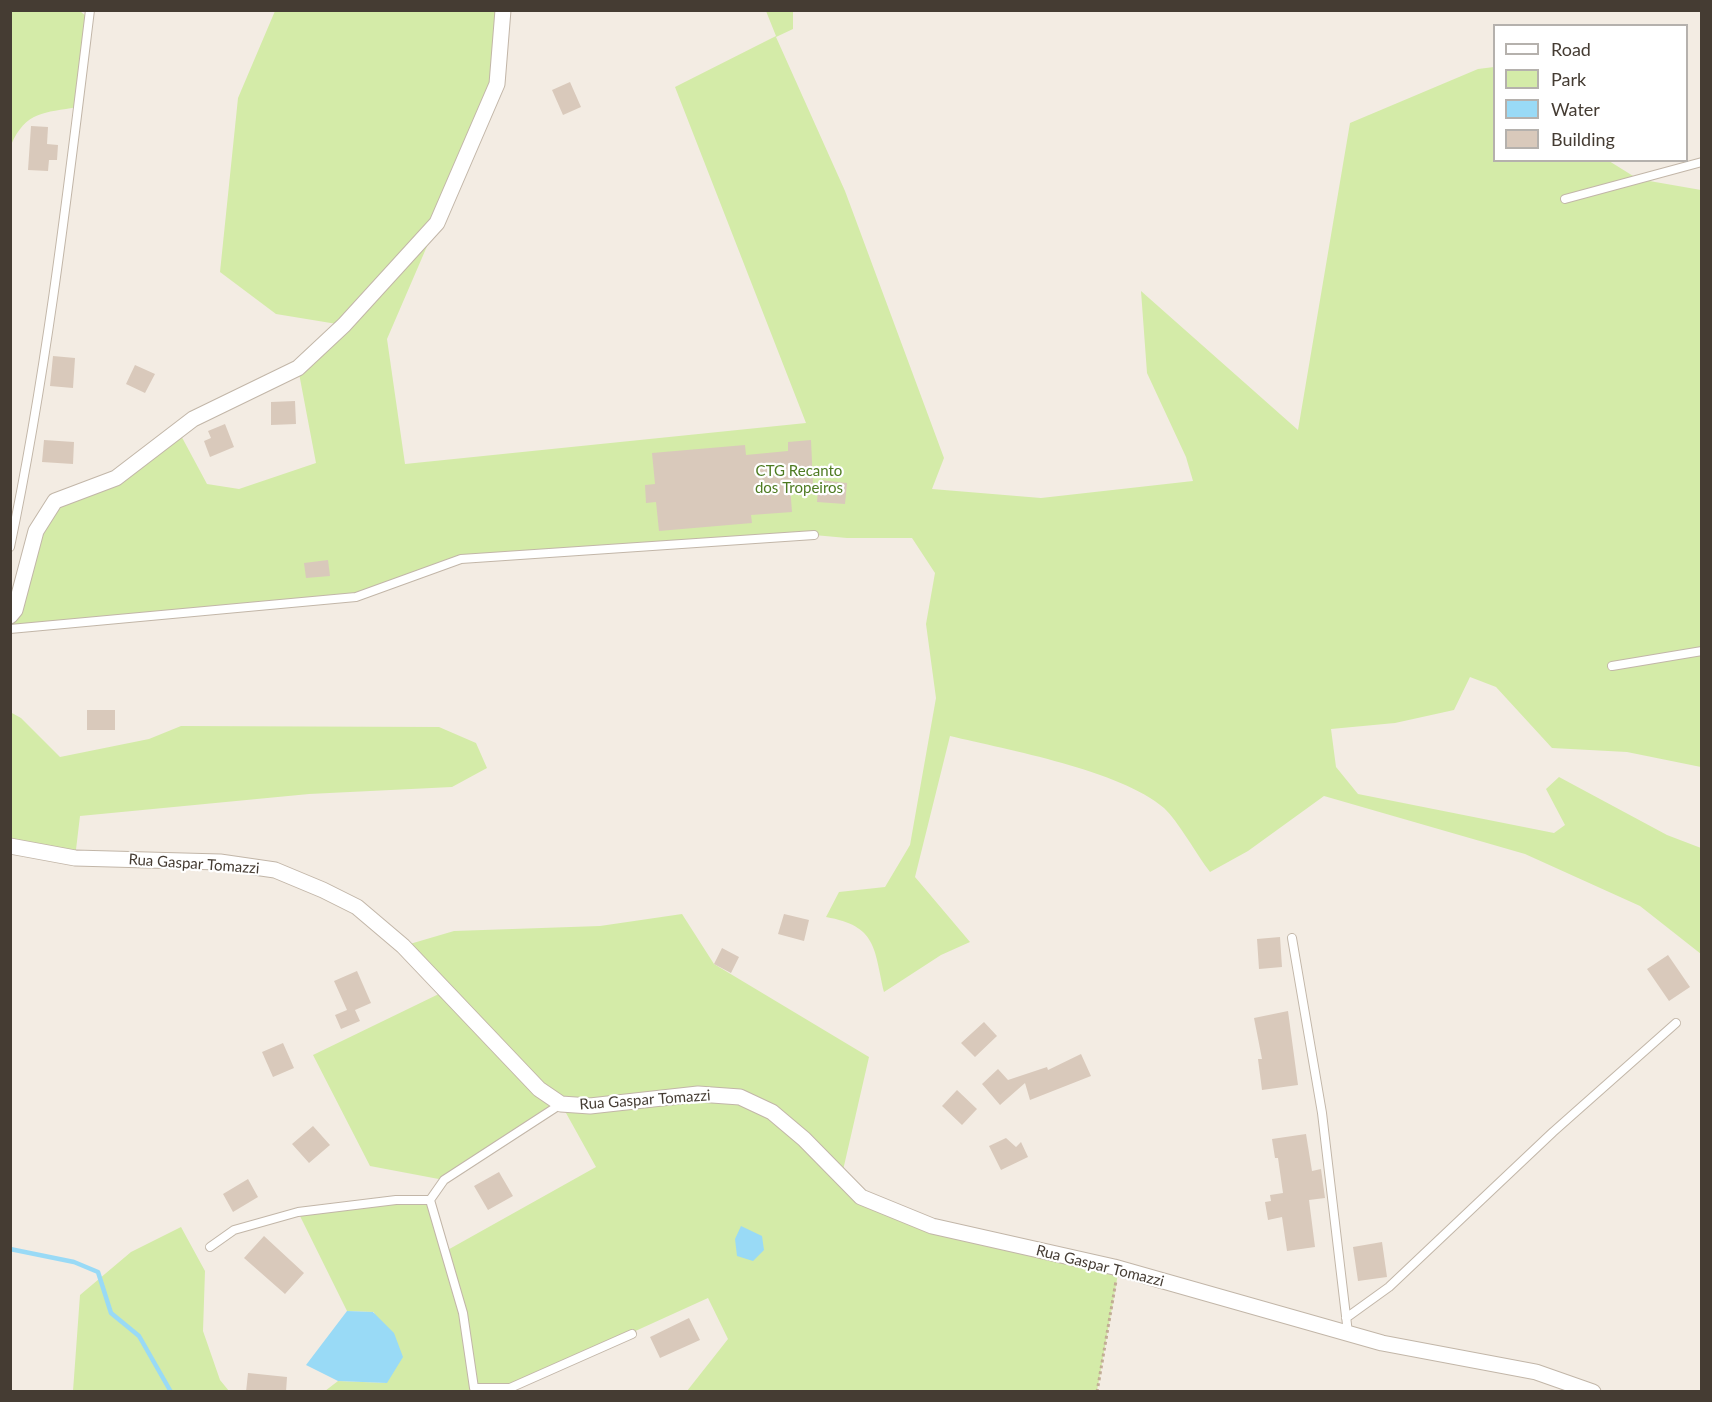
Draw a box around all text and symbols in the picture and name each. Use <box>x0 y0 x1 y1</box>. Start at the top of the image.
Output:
legend <box>1493 24 1688 162</box>
text: Road <box>1551 38 1591 60</box>
text: Park <box>1551 68 1586 90</box>
text: Water <box>1551 98 1600 120</box>
text: Building <box>1551 128 1615 150</box>
park label: CTG Recanto dos Tropeiros <box>755 462 843 497</box>
street label: Rua Gaspar Tomazzi <box>128 850 260 878</box>
street label: Rua Gaspar Tomazzi <box>579 1086 711 1114</box>
street label: Rua Gaspar Tomazzi <box>1034 1241 1166 1291</box>

